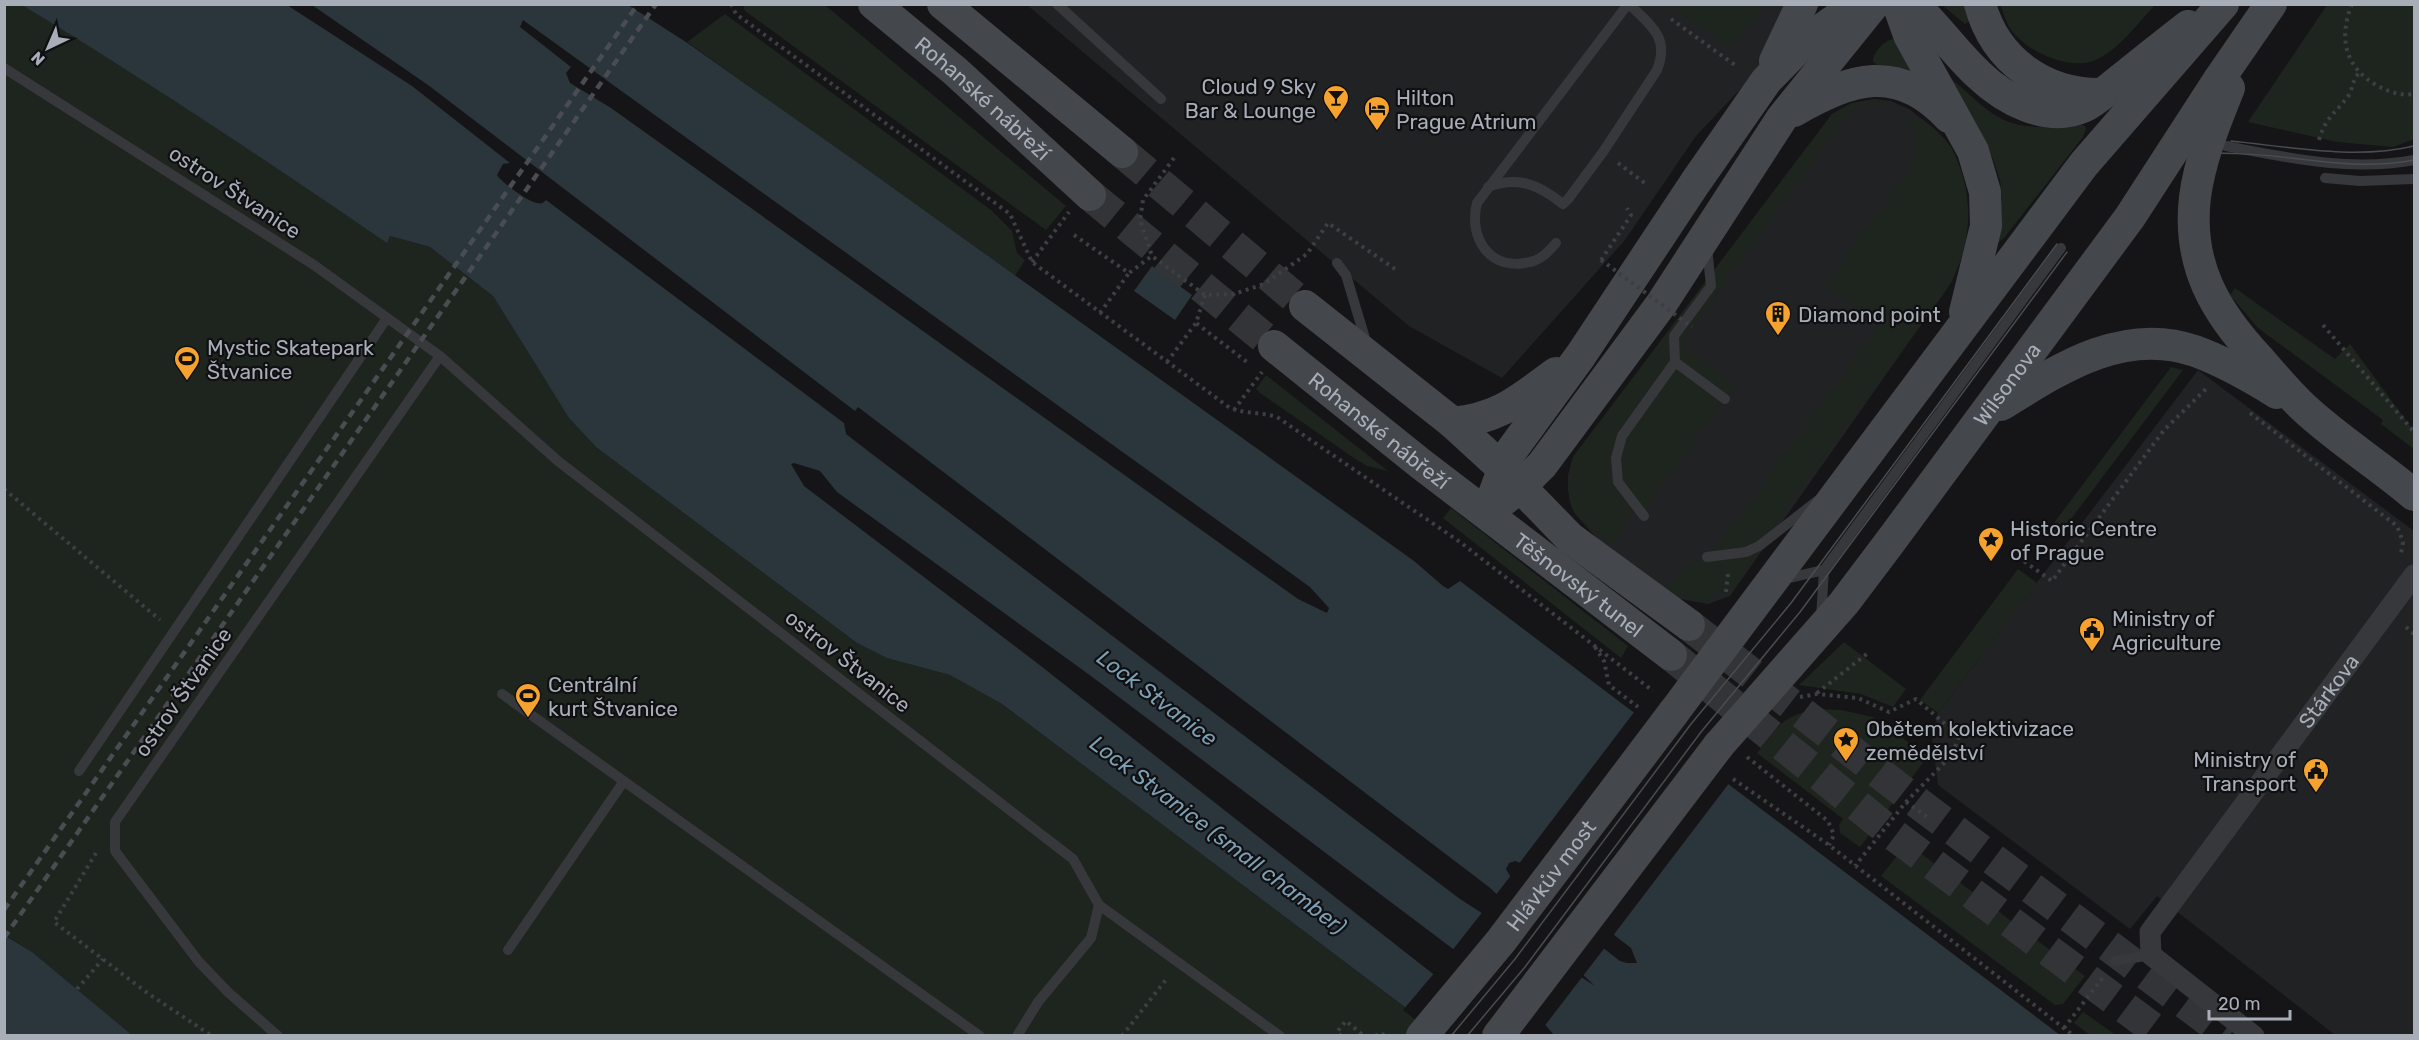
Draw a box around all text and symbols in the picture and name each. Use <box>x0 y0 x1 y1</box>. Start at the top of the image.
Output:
north arrow <box>18 18 78 78</box>
street label: Rohanské nábřeží <box>910 31 1056 166</box>
text: N <box>27 48 49 69</box>
place label: Cloud 9 Sky Bar & Lounge <box>1185 74 1316 123</box>
bar icon: Cloud 9 Sky Bar & Lounge <box>1321 83 1351 121</box>
place label: Hilton Prague Atrium <box>1396 85 1537 134</box>
hotel icon: Hilton Prague Atrium <box>1362 94 1392 132</box>
street label: ostrov Štvanice <box>165 140 305 244</box>
building icon: Diamond point <box>1763 299 1793 337</box>
place label: Diamond point <box>1798 302 1941 327</box>
place label: Mystic Skatepark Štvanice <box>207 335 374 384</box>
street label: Wilsonova <box>1968 338 2046 430</box>
sports icon: Mystic Skatepark Štvanice <box>172 344 202 382</box>
street label: Rohanské nábřeží <box>1304 367 1456 494</box>
place label: Historic Centre of Prague <box>2010 516 2157 565</box>
place icon: Historic Centre of Prague <box>1976 525 2006 563</box>
street label: Těšnovský tunel <box>1509 527 1648 642</box>
street label: ostrov Štvanice <box>780 604 916 718</box>
place label: Ministry of Agriculture <box>2112 606 2221 655</box>
public building icon: Ministry of Agriculture <box>2077 615 2107 653</box>
street label: ostrov Štvanice <box>129 623 237 761</box>
water label: Lock Stvanice <box>1092 644 1222 752</box>
street label: Stárkova <box>2293 649 2364 733</box>
place label: Centrální kurt Štvanice <box>548 672 678 721</box>
sports icon: Centrální kurt Štvanice <box>513 681 543 719</box>
place label: Obětem kolektivizace zemědělství <box>1866 716 2074 765</box>
place icon: Obětem kolektivizace zemědělství <box>1831 725 1861 763</box>
water label: Lock Stvanice (small chamber) <box>1085 730 1351 940</box>
place label: Ministry of Transport <box>2193 747 2296 796</box>
public building icon: Ministry of Transport <box>2301 756 2331 794</box>
street label: Hlávkův most <box>1501 815 1601 936</box>
scale bar <box>2209 983 2290 1021</box>
text: 20 m <box>2218 993 2260 1015</box>

